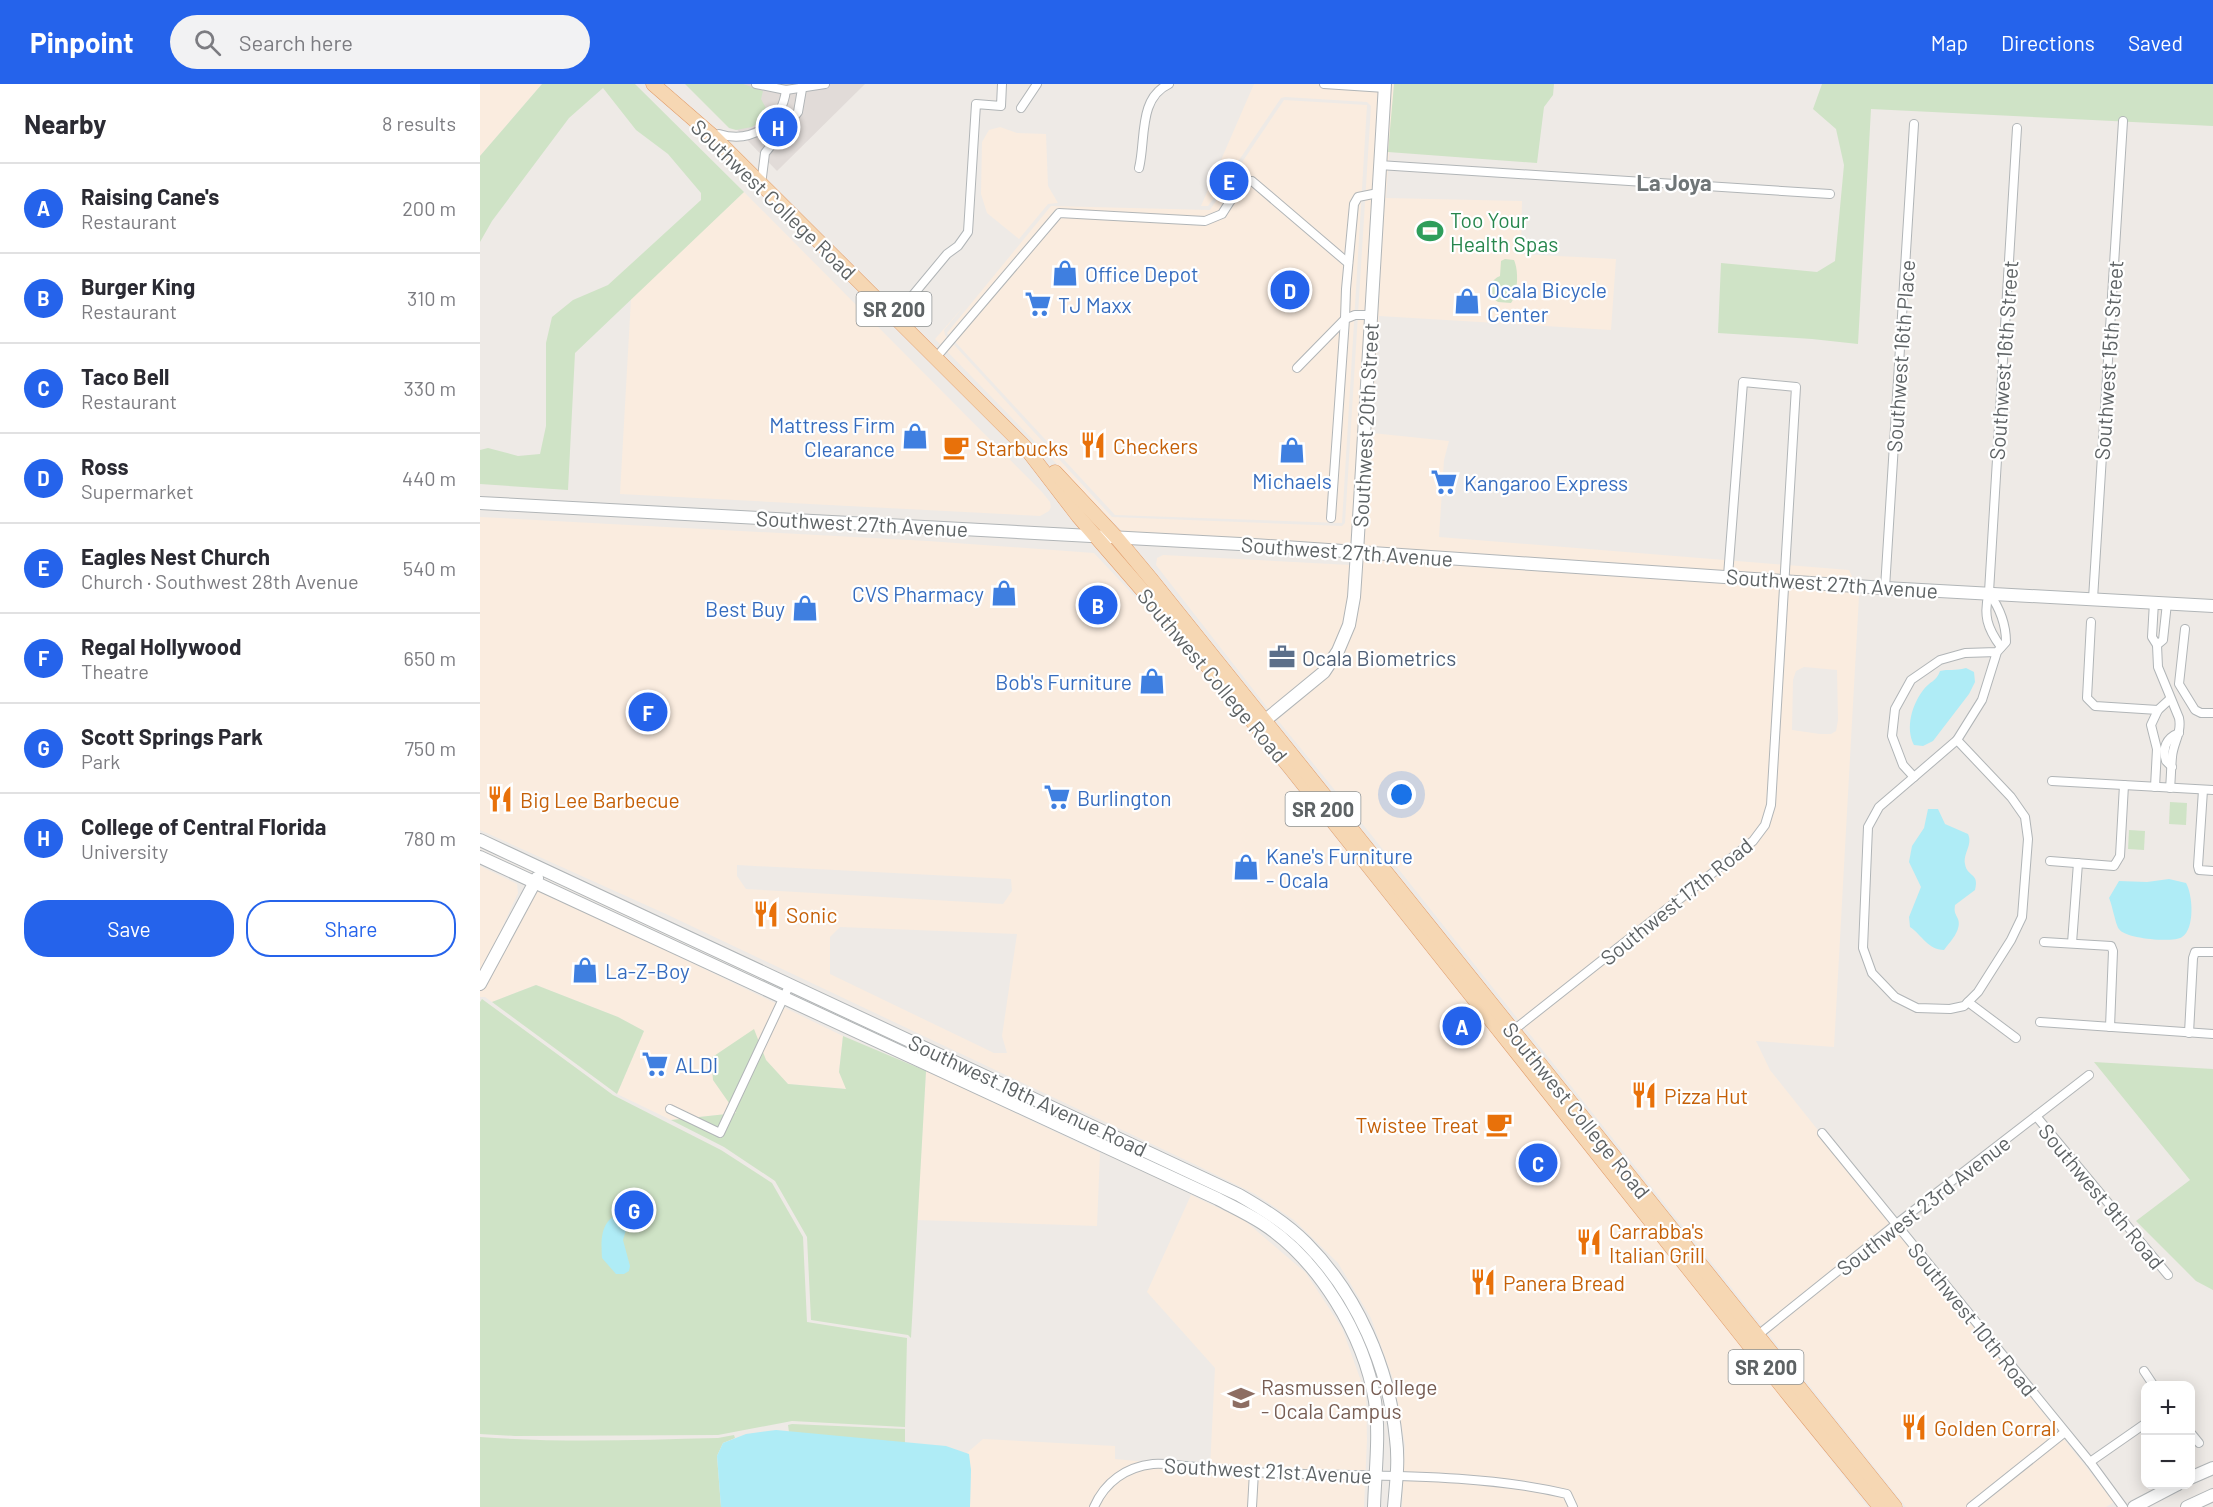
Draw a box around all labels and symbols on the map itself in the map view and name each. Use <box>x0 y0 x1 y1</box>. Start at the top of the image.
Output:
pin: H <box>758 104 798 150</box>
street label: Southwest College Road <box>686 114 862 284</box>
pin: E <box>1210 158 1248 204</box>
district label: La Joya <box>1636 169 1712 195</box>
place label: Too Your Health Spas <box>1450 207 1558 256</box>
sports icon: Too Your Health Spas <box>1415 216 1445 246</box>
shop icon: Office Depot <box>1050 258 1080 288</box>
street label: Southwest 16th Place <box>1881 259 1919 453</box>
street label: Southwest 16th Street <box>1984 259 2022 461</box>
street label: Southwest 15th Street <box>2089 259 2127 461</box>
place label: Office Depot <box>1085 261 1199 286</box>
pin: D <box>1270 268 1310 312</box>
place label: Ocala Bicycle Center <box>1487 277 1607 326</box>
shop icon: Ocala Bicycle Center <box>1452 286 1482 316</box>
supermarket icon: TJ Maxx <box>1023 289 1053 319</box>
road number: SR 200 <box>856 292 932 326</box>
place label: TJ Maxx <box>1058 292 1132 317</box>
street label: Southwest 20th Street <box>1347 322 1383 528</box>
place label: Mattress Firm Clearance <box>769 412 895 461</box>
shop icon: Mattress Firm Clearance <box>900 421 930 451</box>
restaurant icon: Checkers <box>1078 430 1108 460</box>
cafe icon: Starbucks <box>941 432 971 462</box>
place label: Checkers <box>1113 433 1198 458</box>
place label: Starbucks <box>976 435 1068 460</box>
shop icon: Michaels <box>1277 435 1307 465</box>
supermarket icon: Kangaroo Express <box>1429 467 1459 497</box>
place label: Michaels <box>1252 468 1332 493</box>
place label: Kangaroo Express <box>1464 470 1628 495</box>
street label: Southwest 27th Avenue <box>755 505 969 541</box>
street label: Southwest 27th Avenue <box>1240 531 1454 571</box>
street label: Southwest 27th Avenue <box>1725 563 1939 603</box>
shop icon: CVS Pharmacy <box>989 578 1019 608</box>
place label: CVS Pharmacy <box>852 581 984 606</box>
pin: B <box>1078 582 1118 628</box>
street label: Southwest College Road <box>1133 583 1293 767</box>
shop icon: Best Buy <box>790 593 820 623</box>
place label: Best Buy <box>705 596 785 621</box>
office icon: Ocala Biometrics <box>1267 642 1297 672</box>
place label: Ocala Biometrics <box>1302 645 1456 670</box>
shop icon: Bob's Furniture <box>1137 666 1167 696</box>
place label: Bob's Furniture <box>995 669 1132 694</box>
pin: F <box>628 690 668 734</box>
your location <box>1387 780 1416 809</box>
supermarket icon: Burlington <box>1042 782 1072 812</box>
restaurant icon: Big Lee Barbecue <box>485 784 515 814</box>
place label: Burlington <box>1077 785 1172 810</box>
place label: Big Lee Barbecue <box>520 787 680 812</box>
road number: SR 200 <box>1286 792 1360 826</box>
street label: Southwest 17th Road <box>1595 832 1757 970</box>
place label: Kane's Furniture - Ocala <box>1266 843 1413 892</box>
shop icon: Kane's Furniture - Ocala <box>1231 852 1261 882</box>
restaurant icon: Sonic <box>751 899 781 929</box>
place label: Sonic <box>786 902 837 927</box>
shop icon: La-Z-Boy <box>570 955 600 985</box>
place label: La-Z-Boy <box>605 958 690 983</box>
pin: A <box>1442 1004 1482 1048</box>
street label: Southwest College Road <box>1498 1017 1656 1203</box>
street label: Southwest 19th Avenue Road <box>905 1029 1151 1161</box>
supermarket icon: ALDI <box>640 1049 670 1079</box>
place label: ALDI <box>675 1052 718 1077</box>
restaurant icon: Pizza Hut <box>1629 1080 1659 1110</box>
place label: Pizza Hut <box>1664 1083 1748 1108</box>
cafe icon: Twistee Treat <box>1484 1109 1514 1139</box>
place label: Twistee Treat <box>1356 1112 1479 1137</box>
street label: Southwest 9th Road <box>2034 1118 2170 1274</box>
street label: Southwest 23rd Avenue <box>1831 1129 2015 1281</box>
pin: C <box>1518 1140 1558 1186</box>
pin: G <box>614 1188 654 1232</box>
place label: Carrabba's Italian Grill <box>1609 1218 1705 1267</box>
restaurant icon: Carrabba's Italian Grill <box>1574 1227 1604 1257</box>
street label: Southwest 10th Road <box>1903 1237 2043 1401</box>
restaurant icon: Panera Bread <box>1468 1267 1498 1297</box>
place label: Panera Bread <box>1503 1270 1625 1295</box>
road number: SR 200 <box>1728 1350 1804 1384</box>
place label: Rasmussen College - Ocala Campus <box>1261 1374 1437 1423</box>
school or university icon: Rasmussen College - Ocala Campus <box>1226 1383 1256 1413</box>
restaurant icon: Golden Corral <box>1899 1412 1929 1442</box>
place label: Golden Corral <box>1934 1415 2056 1440</box>
street label: Southwest 21st Avenue <box>1163 1452 1373 1488</box>

